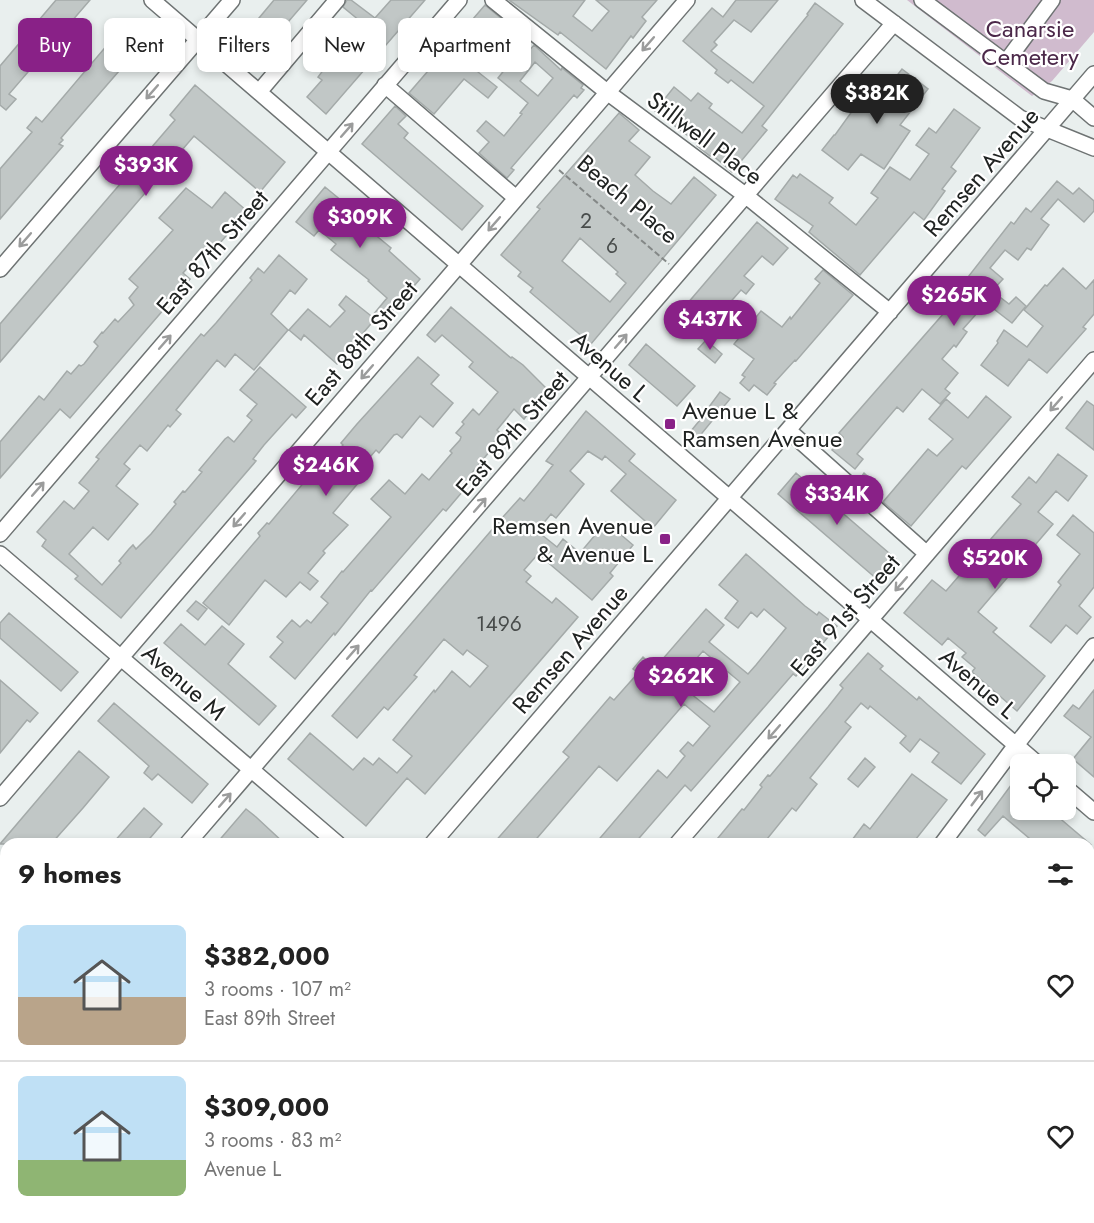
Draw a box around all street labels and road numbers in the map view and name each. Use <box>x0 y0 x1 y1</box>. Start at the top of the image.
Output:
street label: Stillwell Place <box>640 83 770 193</box>
street label: Remsen Avenue <box>915 100 1047 244</box>
street label: Beach Place <box>570 146 686 252</box>
street label: East 87th Street <box>148 182 276 322</box>
street label: East 88th Street <box>296 272 426 414</box>
street label: Avenue L <box>564 322 657 410</box>
street label: East 89th Street <box>447 362 577 504</box>
street label: East 91st Street <box>782 546 908 684</box>
street label: Remsen Avenue <box>504 577 636 721</box>
street label: Avenue M <box>134 636 234 728</box>
street label: Avenue L <box>932 639 1025 727</box>

